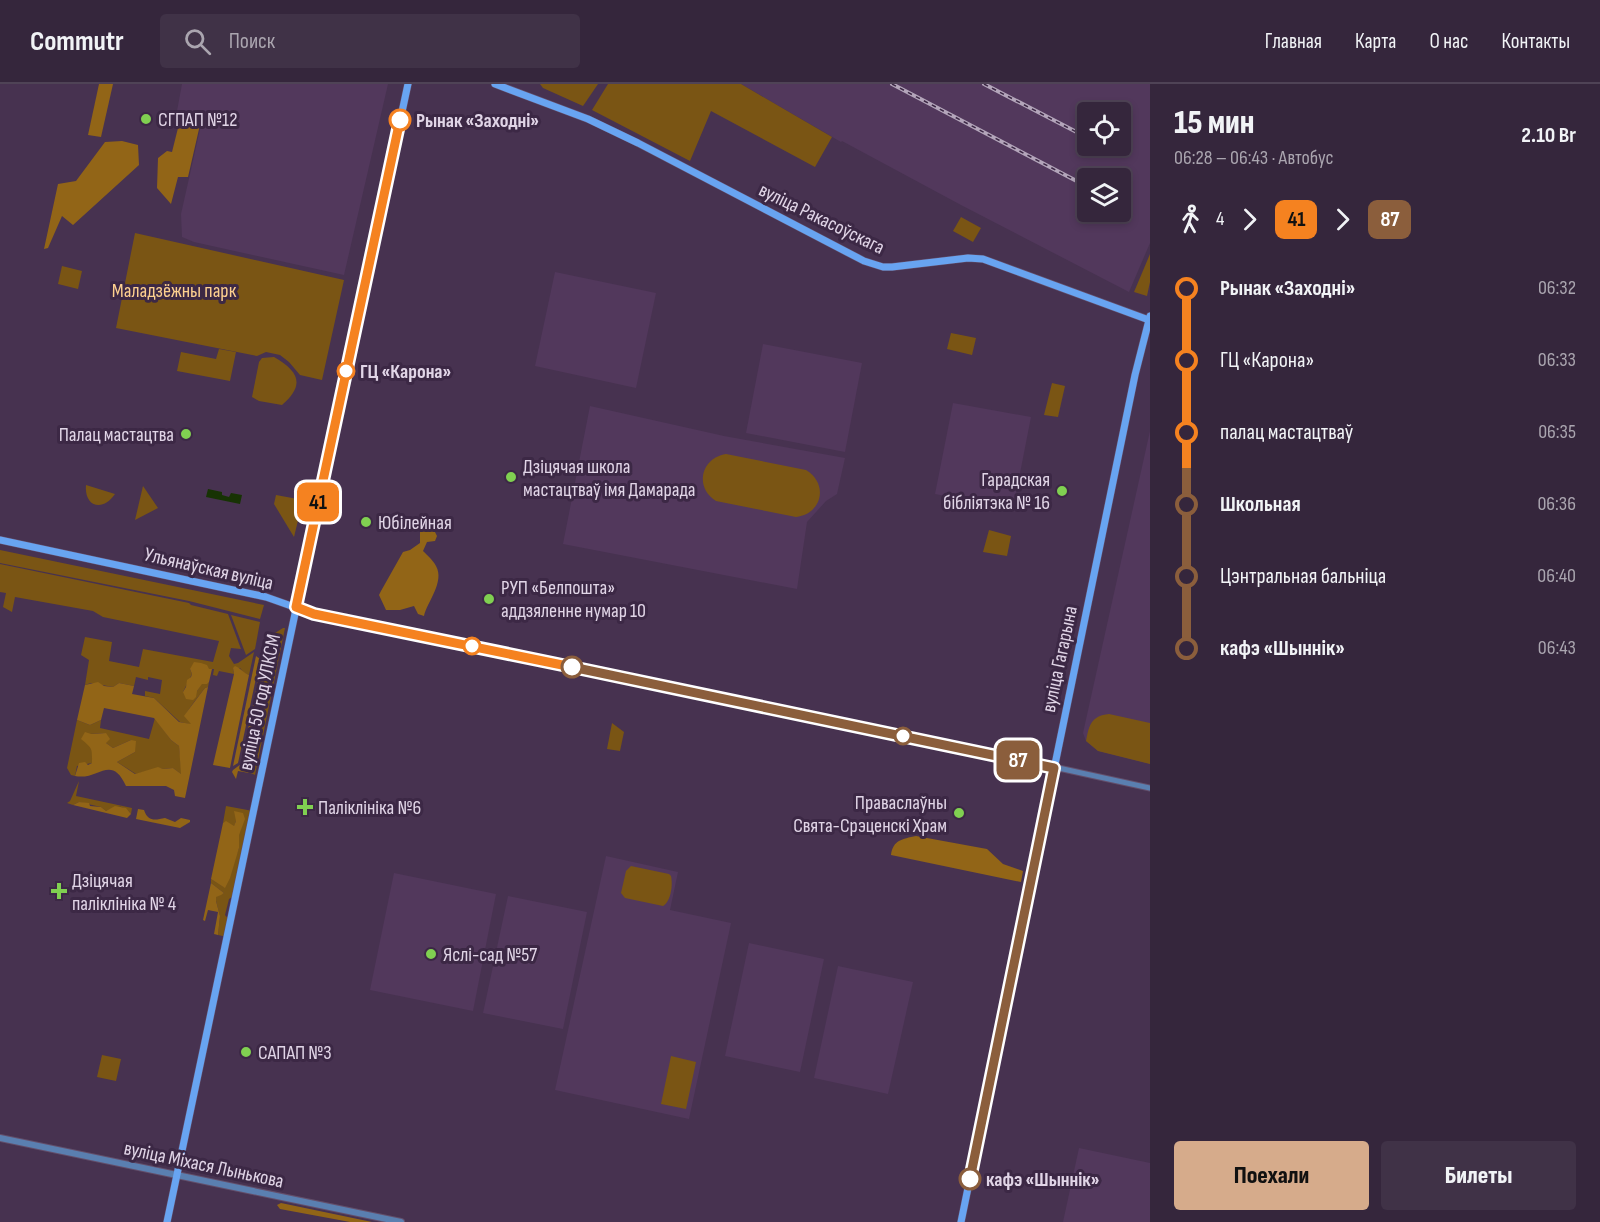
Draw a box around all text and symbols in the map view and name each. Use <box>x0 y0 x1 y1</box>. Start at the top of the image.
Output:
search box <box>160 14 580 68</box>
text: Commutr <box>30 25 124 58</box>
icon: search <box>181 25 214 58</box>
text: Поиск <box>229 28 275 55</box>
text: Главная <box>1265 29 1322 54</box>
text: Карта <box>1355 29 1396 54</box>
text: О нас <box>1429 29 1468 54</box>
text: Контакты <box>1501 29 1570 54</box>
map controls <box>1077 102 1131 222</box>
button: locate <box>1077 102 1131 156</box>
text: 15 мин <box>1174 103 1255 143</box>
place label: СГПАП №12 <box>158 108 237 132</box>
marker: Рынак «Заходні» <box>389 109 411 131</box>
place label: Рынак «Заходні» <box>416 109 539 133</box>
marker: СГПАП №12 <box>139 112 153 126</box>
text: 2.10 Br <box>1521 122 1576 149</box>
text: 06:28 – 06:43 · Автобус <box>1174 146 1334 170</box>
button: layers <box>1077 168 1131 222</box>
street label: вуліца Ракасоўскага <box>755 178 888 260</box>
icon: walk <box>1174 203 1207 236</box>
icon: forward <box>1233 203 1266 236</box>
icon: forward <box>1326 203 1359 236</box>
text: 4 <box>1216 207 1224 231</box>
text: 41 <box>1287 207 1305 232</box>
text: 87 <box>1380 207 1399 232</box>
text: Рынак «Заходні» <box>1220 275 1355 302</box>
text: 06:32 <box>1538 276 1576 300</box>
park label: Маладзёжны парк <box>112 279 237 303</box>
text: ГЦ «Карона» <box>1220 347 1314 374</box>
text: 06:33 <box>1538 348 1576 372</box>
place label: ГЦ «Карона» <box>360 360 452 384</box>
marker: ГЦ «Карона» <box>337 362 355 380</box>
text: палац мастацтваў <box>1220 419 1353 446</box>
text: 06:35 <box>1538 420 1576 444</box>
place label: Палац мастацтва <box>59 423 174 447</box>
marker: Палац мастацтва <box>179 427 193 441</box>
place label: Дзіцячая школа мастацтваў імя Дамарада <box>523 455 695 502</box>
place label: Гарадская бібліятэка № 16 <box>943 468 1050 515</box>
marker: Дзіцячая школа мастацтваў імя Дамарада <box>504 470 518 484</box>
line badge: 41 <box>291 482 345 522</box>
marker: Гарадская бібліятэка № 16 <box>1055 484 1069 498</box>
text: 41 <box>309 490 327 515</box>
text: Школьная <box>1220 491 1301 518</box>
text: 06:36 <box>1537 492 1576 516</box>
place label: Юбілейная <box>378 511 452 535</box>
marker: Юбілейная <box>359 515 373 529</box>
street label: Ульянаўская вуліца <box>142 542 276 595</box>
text: Цэнтральная бальніца <box>1220 563 1386 590</box>
text: 06:40 <box>1537 564 1576 588</box>
place label: РУП «Белпошта» аддзяленне нумар 10 <box>501 576 646 623</box>
marker: РУП «Белпошта» аддзяленне нумар 10 <box>482 592 496 606</box>
street label: вуліца Гагарына <box>1037 604 1083 715</box>
street label: вуліца 50 год УЛКСМ <box>234 632 286 772</box>
text: кафэ «Шыннік» <box>1220 635 1345 662</box>
text: 06:43 <box>1538 636 1576 660</box>
unlabelled marker <box>463 637 481 655</box>
unlabelled marker <box>561 656 583 678</box>
unlabelled marker <box>894 727 912 745</box>
line badge: 87 <box>991 740 1045 780</box>
text: 87 <box>1008 748 1028 773</box>
place label: Праваслаўны Свята-Срэценскі Храм <box>793 791 947 838</box>
place label: Паліклініка №6 <box>318 796 421 820</box>
marker: Паліклініка №6 <box>296 798 314 816</box>
marker: Праваслаўны Свята-Срэценскі Храм <box>952 806 966 820</box>
place label: Дзіцячая паліклініка № 4 <box>72 869 176 916</box>
marker: Дзіцячая паліклініка № 4 <box>50 882 68 900</box>
place label: Яслі-сад №57 <box>443 943 537 967</box>
marker: Яслі-сад №57 <box>424 947 438 961</box>
place label: САПАП №3 <box>258 1041 332 1065</box>
marker: САПАП №3 <box>239 1045 253 1059</box>
street label: вуліца Міхася Лынькова <box>122 1136 286 1194</box>
button: Поехали <box>1174 1141 1369 1210</box>
button: Билеты <box>1381 1141 1576 1210</box>
marker: кафэ «Шыннік» <box>959 1168 981 1190</box>
place label: кафэ «Шыннік» <box>986 1168 1100 1192</box>

